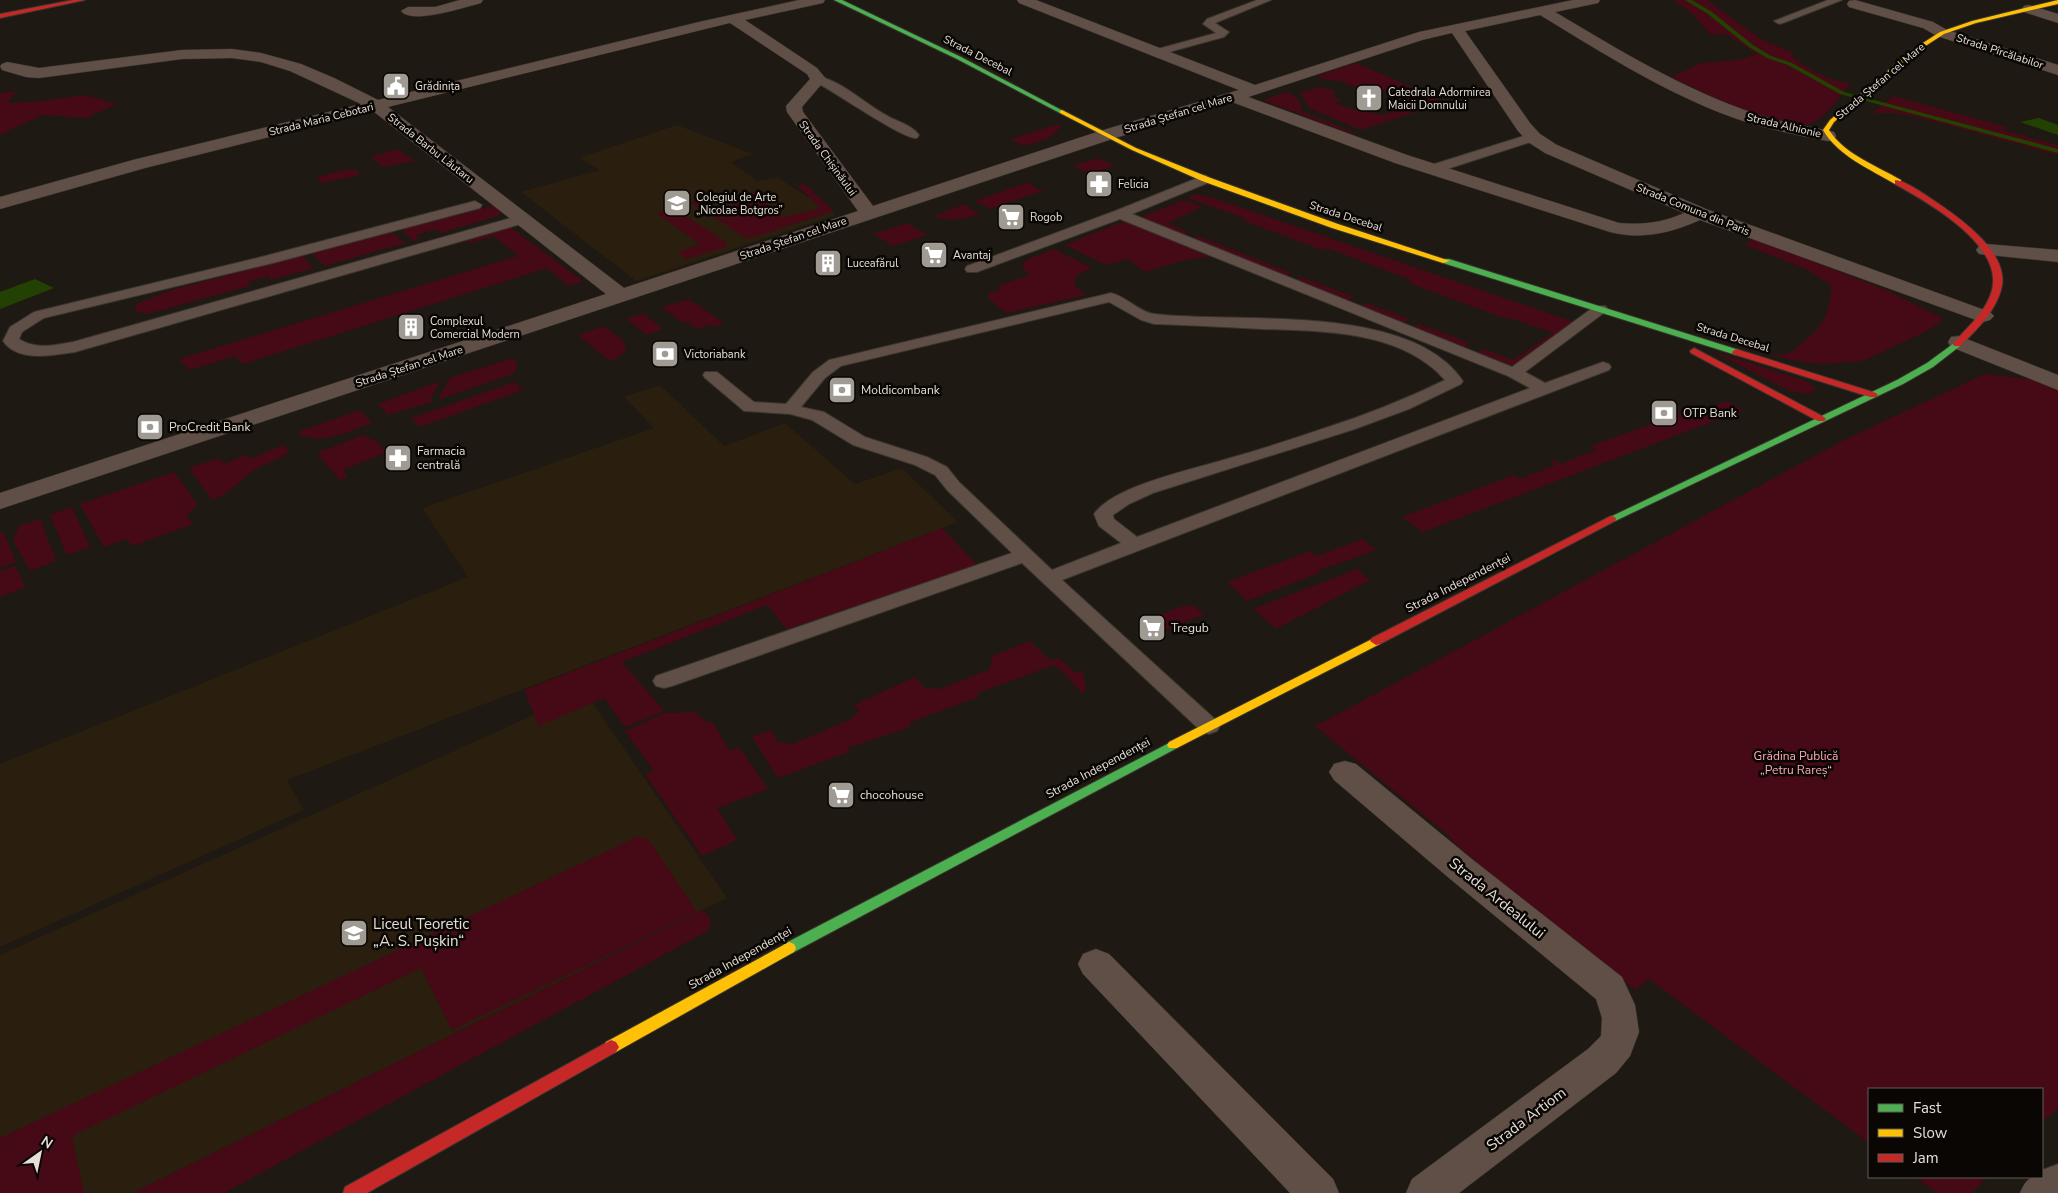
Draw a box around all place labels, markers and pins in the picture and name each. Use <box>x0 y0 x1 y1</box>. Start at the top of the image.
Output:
public building icon: Grădinița <box>381 71 411 101</box>
place label: Grădinița <box>415 79 460 94</box>
church icon: Catedrala Adormirea Maicii Domnului <box>1354 83 1384 113</box>
place label: Catedrala Adormirea Maicii Domnului <box>1388 85 1491 113</box>
pharmacy icon: Felicia <box>1084 169 1114 199</box>
place label: Felicia <box>1118 177 1149 192</box>
school or university icon: Colegiul de Arte „Nicolae Botgros” <box>662 188 692 218</box>
place label: Colegiul de Arte „Nicolae Botgros” <box>696 190 783 218</box>
supermarket icon: Rogob <box>996 202 1026 232</box>
place label: Rogob <box>1030 210 1062 225</box>
supermarket icon: Аvantaj <box>919 240 949 270</box>
building icon: Luceafărul <box>813 248 843 278</box>
place label: Аvantaj <box>953 248 991 263</box>
place label: Luceafărul <box>847 256 899 271</box>
building icon: Complexul Comercial Modern <box>396 312 426 342</box>
place label: Complexul Comercial Modern <box>430 314 520 342</box>
bank icon: Victoriabank <box>650 339 680 369</box>
place label: Victoriabank <box>683 347 746 362</box>
bank icon: Moldicombank <box>827 375 857 405</box>
place label: Moldicombank <box>861 382 941 398</box>
bank icon: OTP Bank <box>1649 398 1679 428</box>
place label: OTP Bank <box>1683 405 1738 421</box>
bank icon: ProCredit Bank <box>135 412 165 442</box>
place label: ProCredit Bank <box>169 419 251 435</box>
pharmacy icon: Farmacia centrală <box>383 443 413 473</box>
place label: Farmacia centrală <box>417 443 465 473</box>
supermarket icon: Tregub <box>1137 613 1167 643</box>
place label: Tregub <box>1171 620 1209 636</box>
supermarket icon: chocohouse <box>826 780 856 810</box>
place label: chocohouse <box>860 787 924 803</box>
place label: Liceul Teoretic „A. S. Pușkin“ <box>373 914 469 951</box>
school or university icon: Liceul Teoretic „A. S. Pușkin“ <box>339 918 369 948</box>

